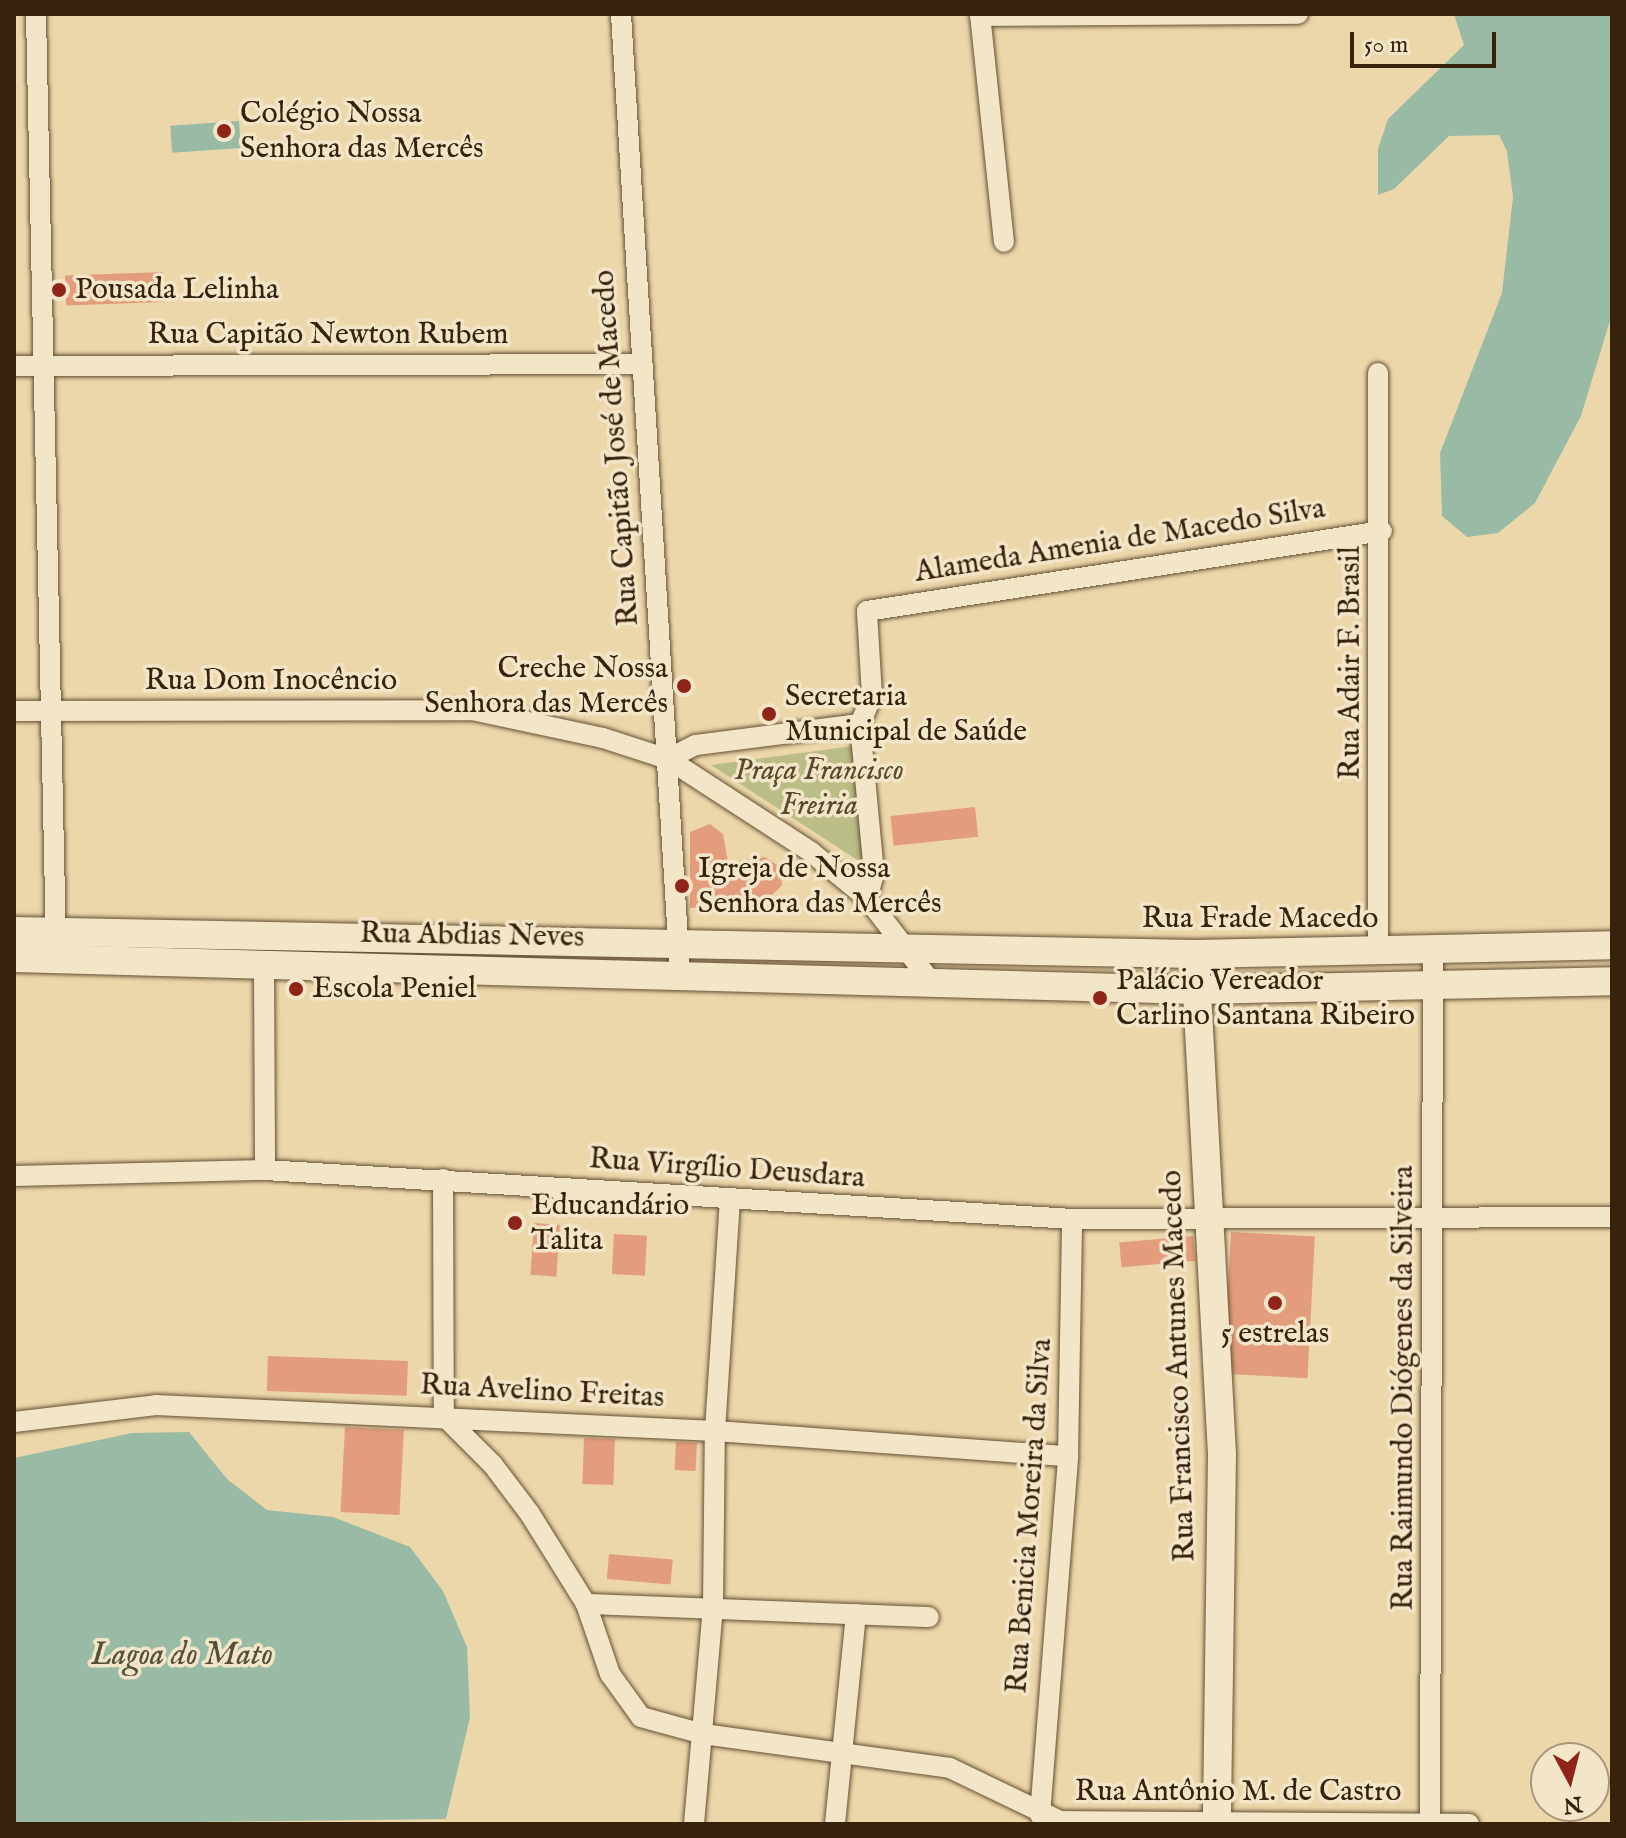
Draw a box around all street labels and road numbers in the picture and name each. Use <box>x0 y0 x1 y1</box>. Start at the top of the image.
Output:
street label: Rua Capitão José de Macedo <box>587 269 647 627</box>
street label: Rua Capitão Newton Rubem <box>148 317 508 353</box>
street label: Alameda Amenia de Macedo Silva <box>912 491 1328 591</box>
street label: Rua Adair F. Brasil <box>1333 546 1369 780</box>
street label: Rua Dom Inocêncio <box>145 663 397 699</box>
street label: Rua Frade Macedo <box>1142 901 1378 937</box>
street label: Rua Abdias Neves <box>359 916 585 956</box>
street label: Rua Virgílio Deusdara <box>588 1141 866 1197</box>
street label: Rua Raimundo Diógenes da Silveira <box>1386 1165 1422 1611</box>
street label: Rua Francisco Antunes Macedo <box>1154 1169 1204 1563</box>
street label: Rua Benicia Moreira da Silva <box>1000 1337 1060 1695</box>
street label: Rua Avelino Freitas <box>419 1368 665 1416</box>
street label: Rua Antônio M. de Castro <box>1075 1774 1401 1810</box>

